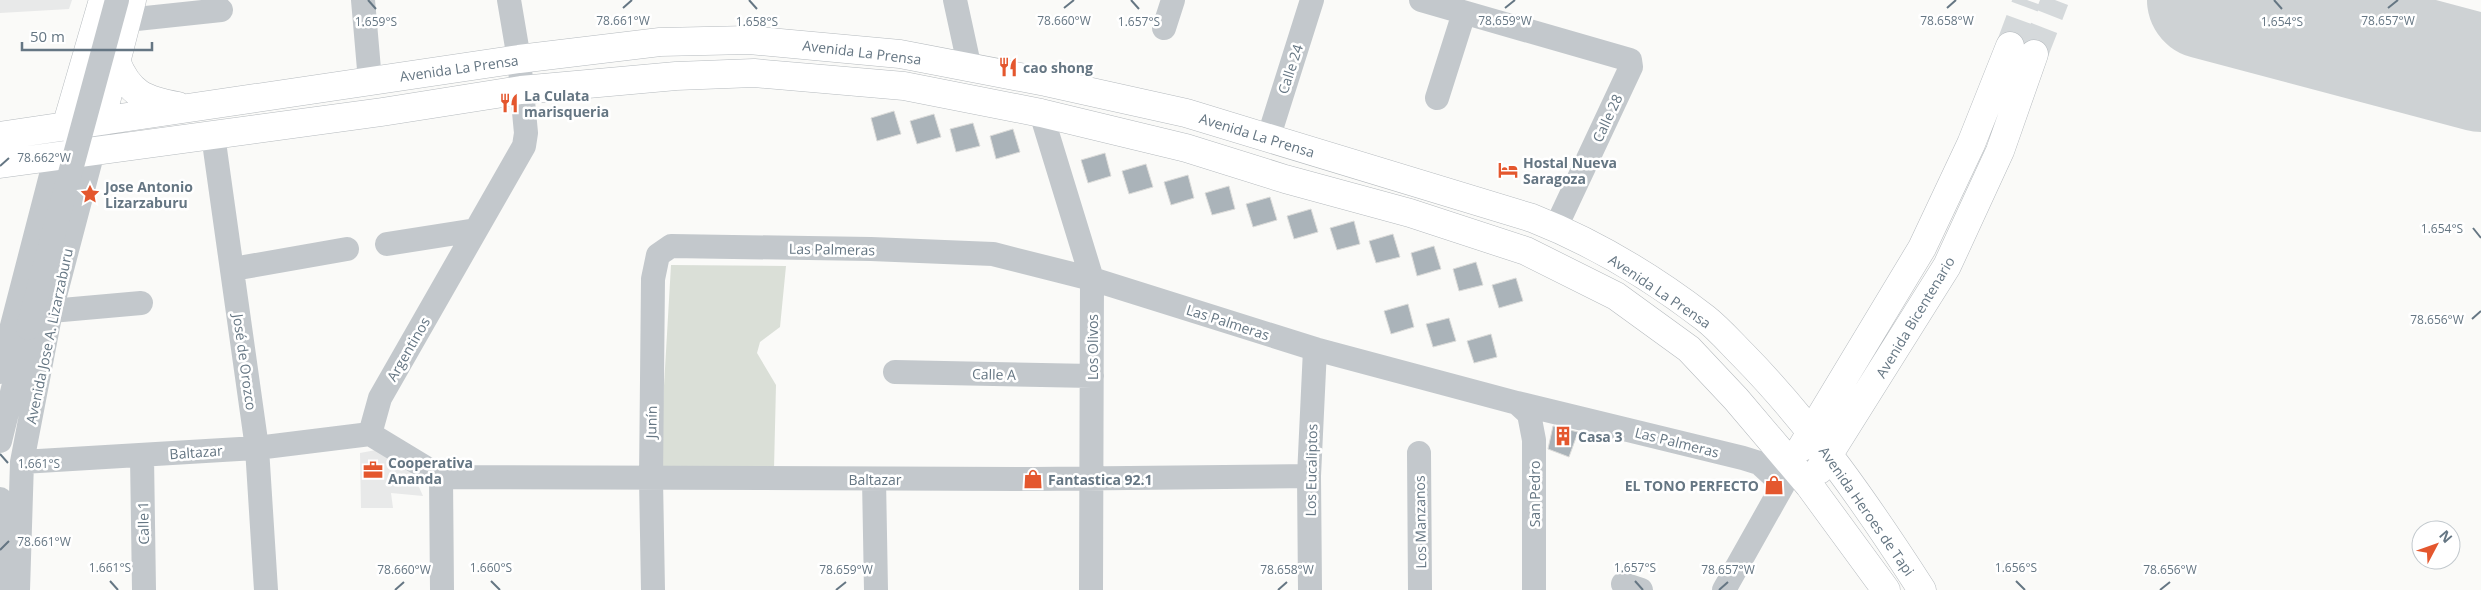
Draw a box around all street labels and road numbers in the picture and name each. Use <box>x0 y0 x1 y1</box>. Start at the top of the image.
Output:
street label: Avenida La Prensa <box>801 35 923 69</box>
street label: Calle 24 <box>1273 42 1307 96</box>
street label: Avenida La Prensa <box>398 50 520 86</box>
street label: Calle 28 <box>1588 91 1626 145</box>
street label: Avenida La Prensa <box>1197 108 1317 162</box>
street label: Las Palmeras <box>789 239 876 259</box>
street label: Avenida Jose A. Lizarzaburu <box>21 246 77 426</box>
street label: Avenida La Prensa <box>1605 250 1715 332</box>
street label: Avenida Bicentenario <box>1871 253 1959 381</box>
street label: Las Palmeras <box>1184 300 1272 344</box>
street label: José de Orozco <box>229 311 261 411</box>
street label: Argentinos <box>382 313 434 384</box>
street label: Los Olivos <box>1083 314 1102 380</box>
street label: Calle A <box>972 364 1016 384</box>
street label: Junín <box>641 405 661 441</box>
street label: Las Palmeras <box>1633 422 1721 462</box>
street label: Los Eucaliptos <box>1301 423 1321 516</box>
street label: Baltazar <box>169 441 223 463</box>
street label: Avenida Heroes de Tapi <box>1815 442 1919 580</box>
street label: San Pedro <box>1525 461 1544 527</box>
street label: Baltazar <box>848 470 902 489</box>
street label: Los Manzanos <box>1410 475 1430 569</box>
street label: Calle 1 <box>133 501 153 545</box>

